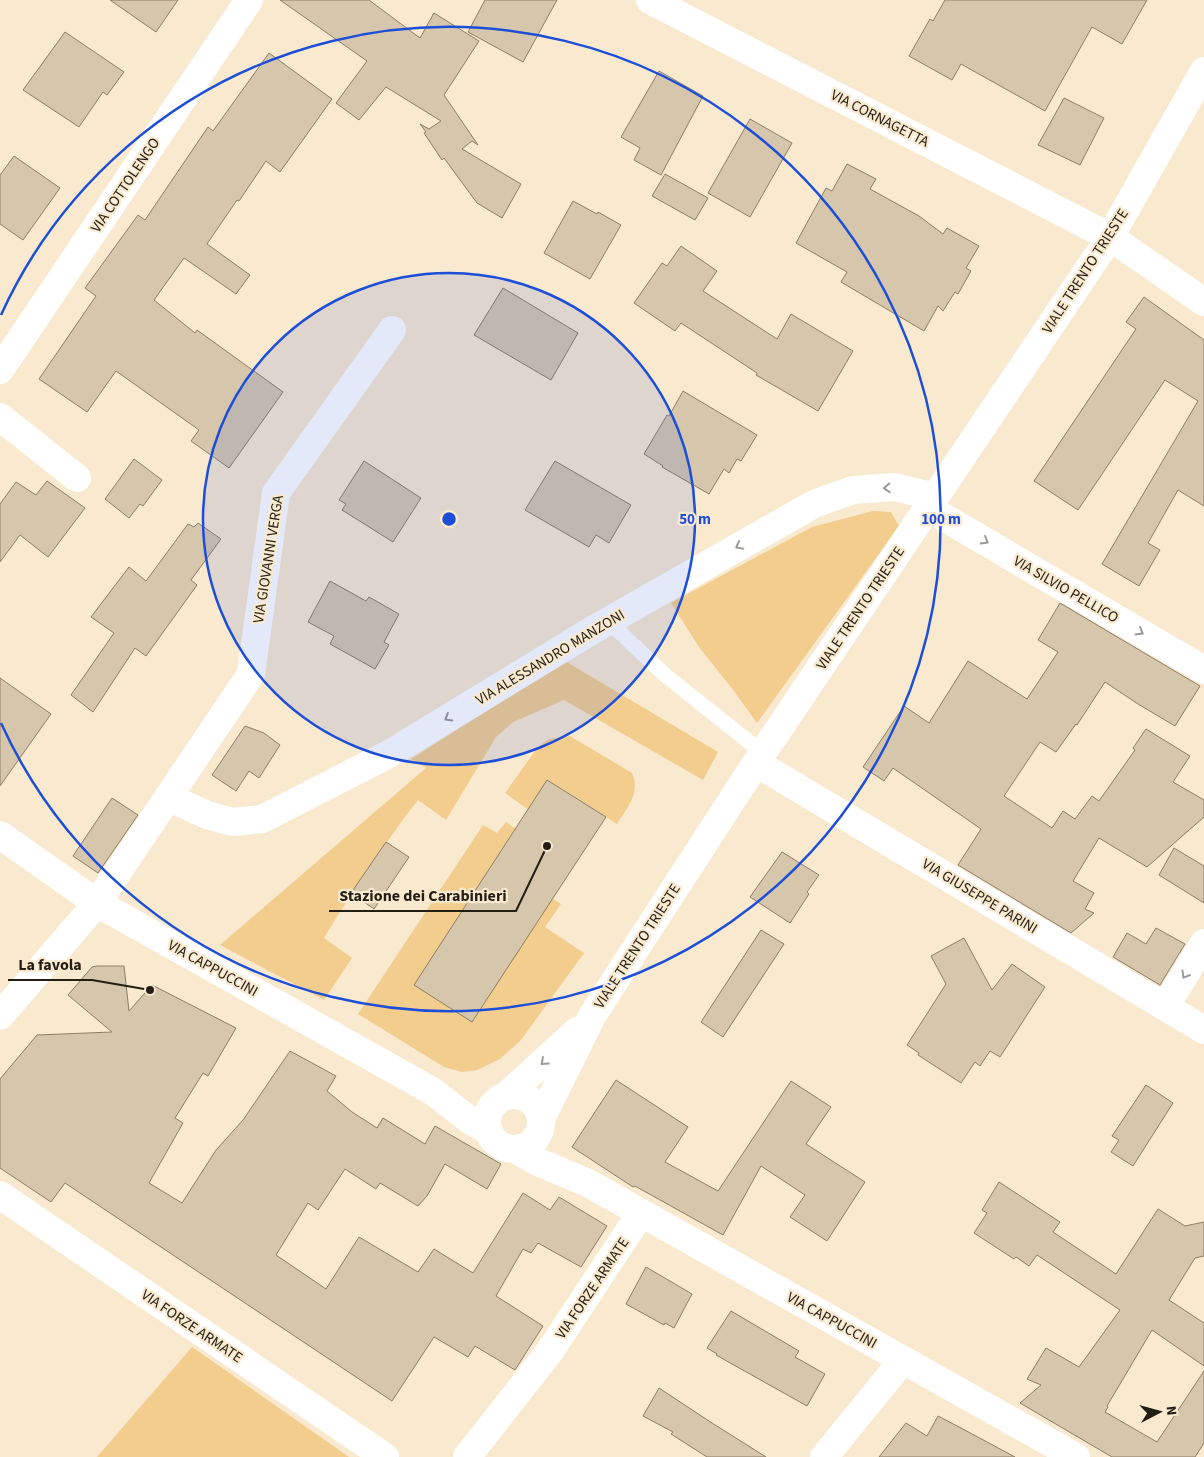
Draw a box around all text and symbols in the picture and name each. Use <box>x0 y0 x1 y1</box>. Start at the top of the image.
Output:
street label: VIA CORNAGETTA <box>827 85 933 153</box>
street label: VIA COTTOLENGO <box>86 134 165 237</box>
street label: VIALE TRENTO TRIESTE <box>1037 205 1134 338</box>
one-way arrow <box>883 482 891 493</box>
street label: VIA GIOVANNI VERGA <box>248 493 289 625</box>
text: 50 m <box>679 509 711 530</box>
text: 100 m <box>921 509 961 530</box>
centre of rings <box>440 510 458 528</box>
one-way arrow <box>979 535 988 545</box>
one-way arrow <box>735 540 744 550</box>
street label: VIALE TRENTO TRIESTE <box>811 542 910 674</box>
street label: VIA SILVIO PELLICO <box>1009 551 1122 628</box>
street label: VIA ALESSANDRO MANZONI <box>472 604 629 710</box>
one-way arrow <box>1135 626 1144 636</box>
one-way arrow <box>444 712 453 722</box>
street label: VIA GIUSEPPE PARINI <box>918 854 1041 939</box>
callout: Stazione dei Carabinieri <box>329 880 516 911</box>
street label: VIALE TRENTO TRIESTE <box>589 880 686 1013</box>
text: Stazione dei Carabinieri <box>339 885 507 907</box>
street label: VIA CAPPUCCINI <box>164 935 262 1002</box>
callout: La favola <box>8 949 92 980</box>
text: La favola <box>18 954 82 976</box>
one-way arrow <box>1181 969 1191 978</box>
one-way arrow <box>541 1056 550 1065</box>
street label: VIA FORZE ARMATE <box>551 1233 634 1343</box>
street label: VIA FORZE ARMATE <box>137 1285 247 1368</box>
street label: VIA CAPPUCCINI <box>783 1287 881 1354</box>
north arrow <box>1134 1387 1184 1437</box>
text: N <box>1161 1405 1181 1416</box>

